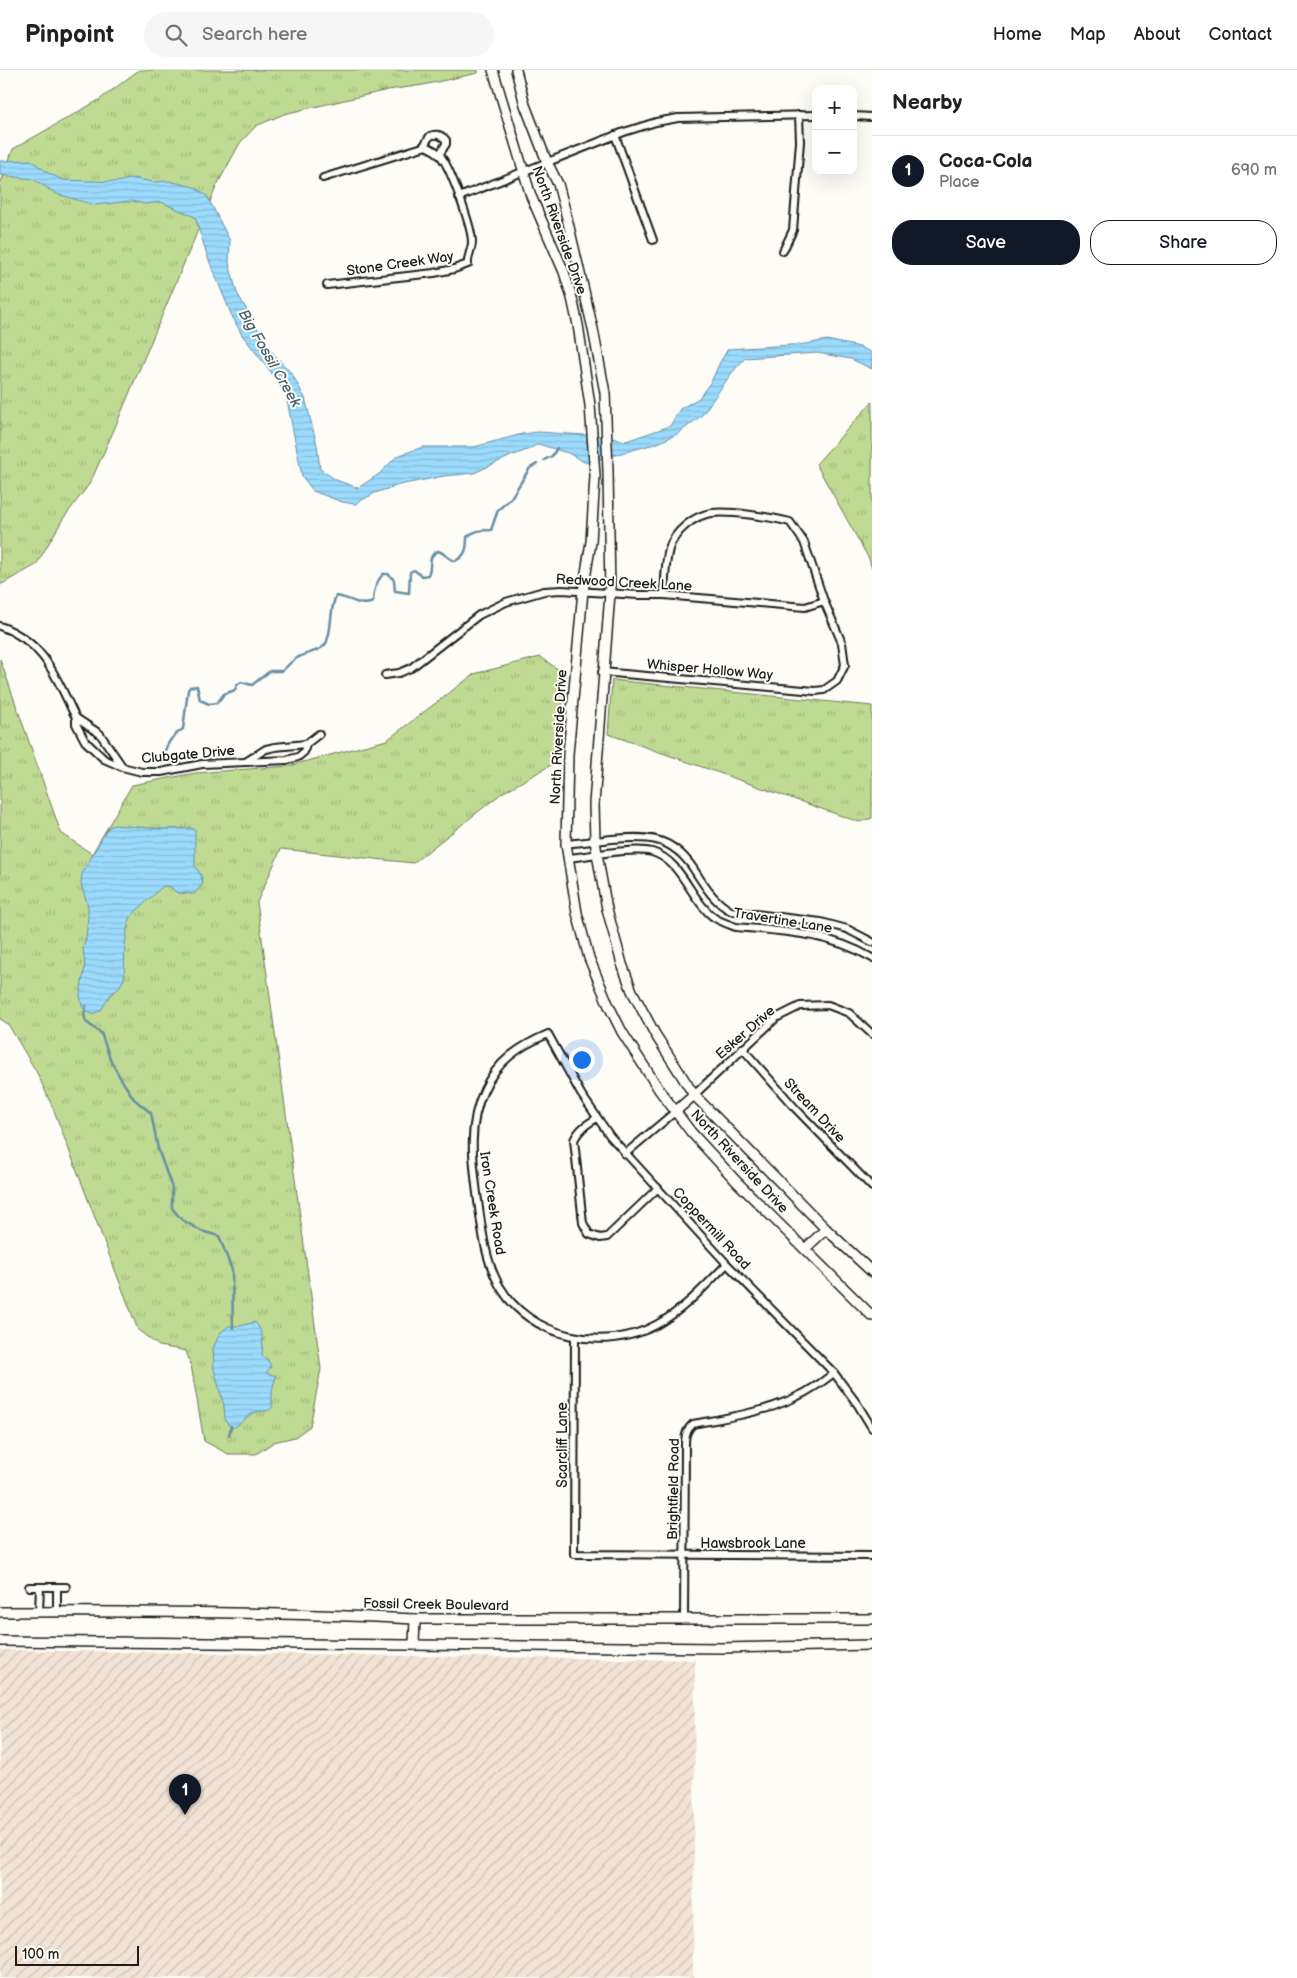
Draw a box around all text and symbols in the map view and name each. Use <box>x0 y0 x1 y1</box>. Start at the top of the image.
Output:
search box <box>144 12 494 57</box>
text: Pinpoint <box>25 20 114 49</box>
icon: search <box>162 21 190 49</box>
text: Search here <box>202 23 307 46</box>
text: Home <box>993 24 1042 45</box>
text: Map <box>1070 24 1106 45</box>
text: About <box>1134 24 1181 45</box>
text: Contact <box>1209 24 1272 45</box>
map controls <box>812 85 857 175</box>
button: + <box>812 85 857 130</box>
text: Nearby <box>892 90 962 115</box>
button: − <box>812 130 857 175</box>
text: Coca-Cola <box>939 150 1032 173</box>
text: 1 <box>905 161 911 180</box>
text: 690 m <box>1231 161 1277 180</box>
street label: North Riverside Drive <box>528 164 591 297</box>
text: Place <box>939 173 980 192</box>
button: Save <box>892 220 1080 265</box>
button: Share <box>1090 220 1277 265</box>
street label: Stone Creek Way <box>345 247 455 279</box>
water label: Big Fossil Creek <box>234 306 306 411</box>
street label: Redwood Creek Lane <box>555 570 693 595</box>
street label: Whisper Hollow Way <box>646 656 774 684</box>
street label: North Riverside Drive <box>546 669 571 805</box>
street label: Clubgate Drive <box>141 742 235 767</box>
street label: Travertine Lane <box>732 904 834 937</box>
street label: Esker Drive <box>712 1002 778 1063</box>
your location <box>569 1047 595 1073</box>
street label: Stream Drive <box>780 1075 849 1146</box>
street label: North Riverside Drive <box>687 1106 792 1217</box>
street label: Iron Creek Road <box>476 1150 509 1256</box>
street label: Coppermill Road <box>669 1184 754 1273</box>
street label: Scarcliff Lane <box>554 1402 571 1488</box>
street label: Brightfield Road <box>664 1438 683 1540</box>
street label: Hawsbrook Lane <box>700 1535 806 1552</box>
street label: Fossil Creek Boulevard <box>363 1595 509 1614</box>
pin: 1 <box>169 1774 201 1815</box>
scale bar <box>15 1943 139 1966</box>
text: 100 m <box>22 1946 59 1963</box>

